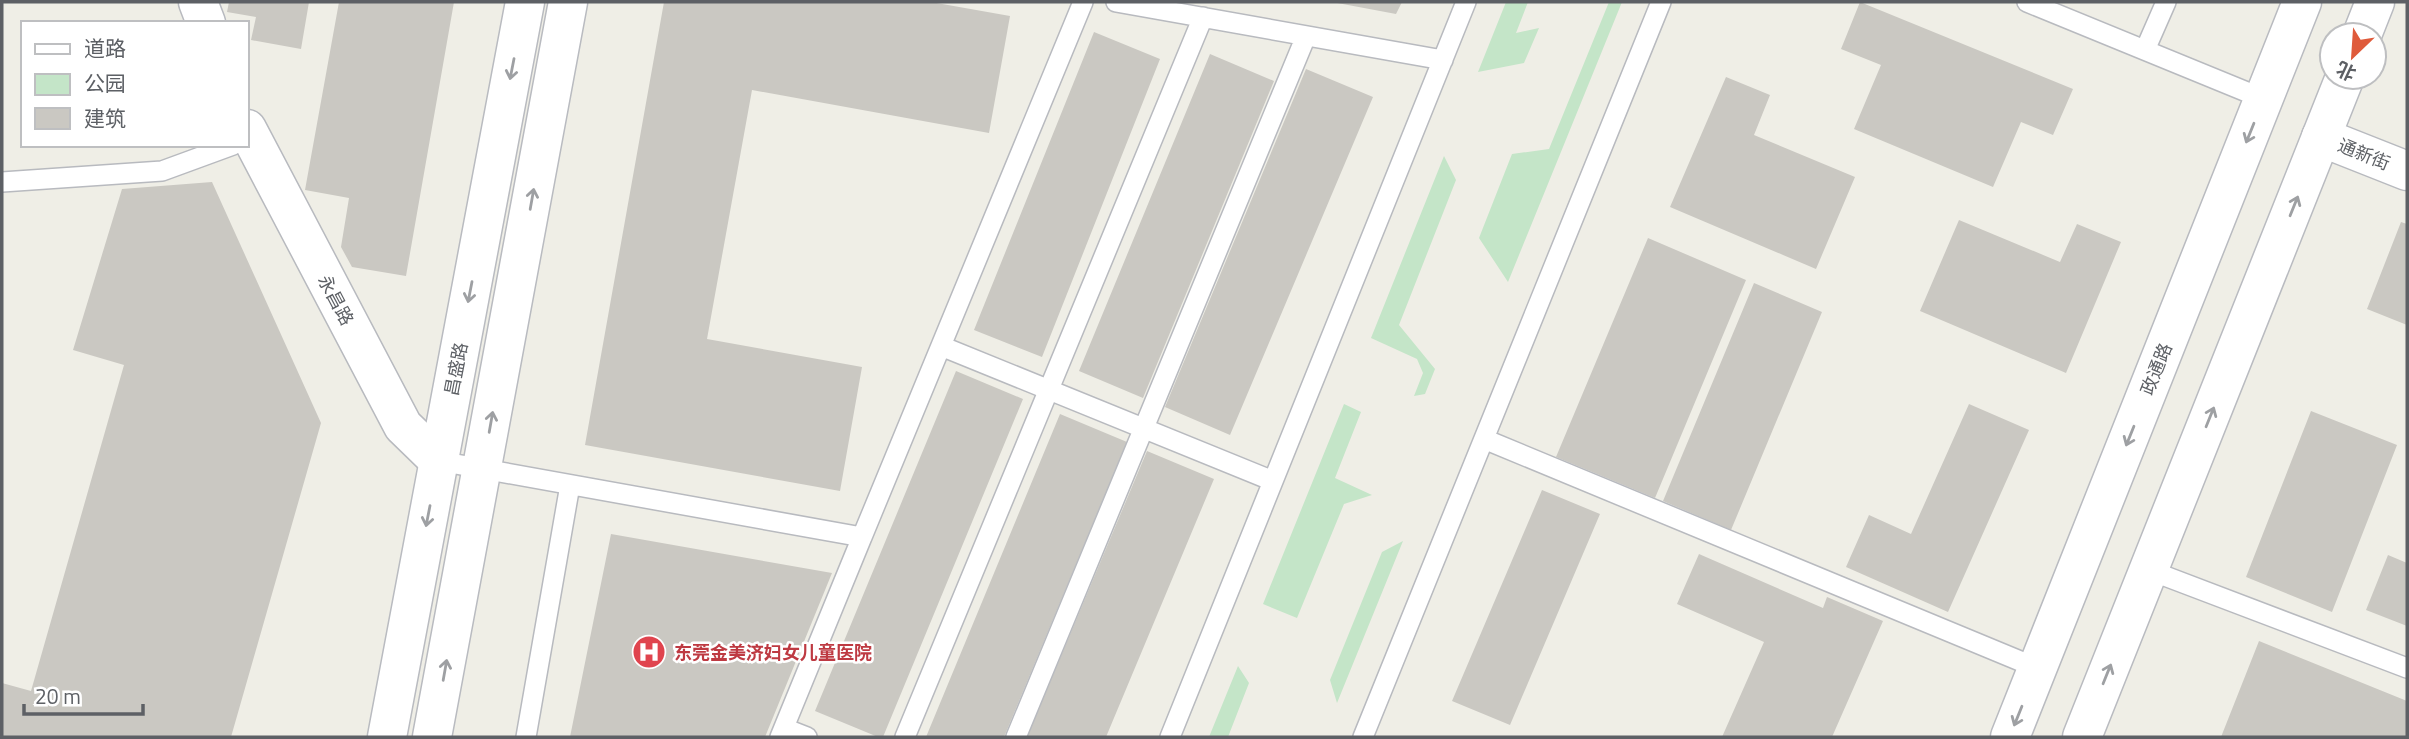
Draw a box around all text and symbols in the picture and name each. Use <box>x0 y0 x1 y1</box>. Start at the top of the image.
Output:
legend <box>21 21 248 147</box>
north arrow <box>2318 21 2388 91</box>
text: 道路 <box>84 32 126 64</box>
text: 北 <box>2331 55 2360 89</box>
one-way arrow <box>505 57 519 80</box>
text: 公园 <box>84 67 126 99</box>
text: 建筑 <box>84 102 126 134</box>
one-way arrow <box>2243 122 2256 144</box>
street label: 通新街 <box>2334 131 2394 177</box>
one-way arrow <box>526 188 539 211</box>
one-way arrow <box>2288 195 2301 217</box>
street label: 永昌路 <box>311 270 361 330</box>
one-way arrow <box>463 280 477 303</box>
street label: 政通路 <box>2133 339 2179 399</box>
street label: 昌盛路 <box>438 340 474 398</box>
one-way arrow <box>2204 407 2217 428</box>
one-way arrow <box>484 411 498 434</box>
one-way arrow <box>2122 425 2135 446</box>
one-way arrow <box>421 504 435 527</box>
hospital icon: 东莞金美济妇女儿童医院 <box>630 633 668 671</box>
place label: 东莞金美济妇女儿童医院 <box>674 639 872 666</box>
one-way arrow <box>439 659 452 682</box>
one-way arrow <box>2102 663 2115 685</box>
scale bar <box>24 672 144 716</box>
text: 20 m <box>35 680 81 712</box>
one-way arrow <box>2011 704 2024 726</box>

